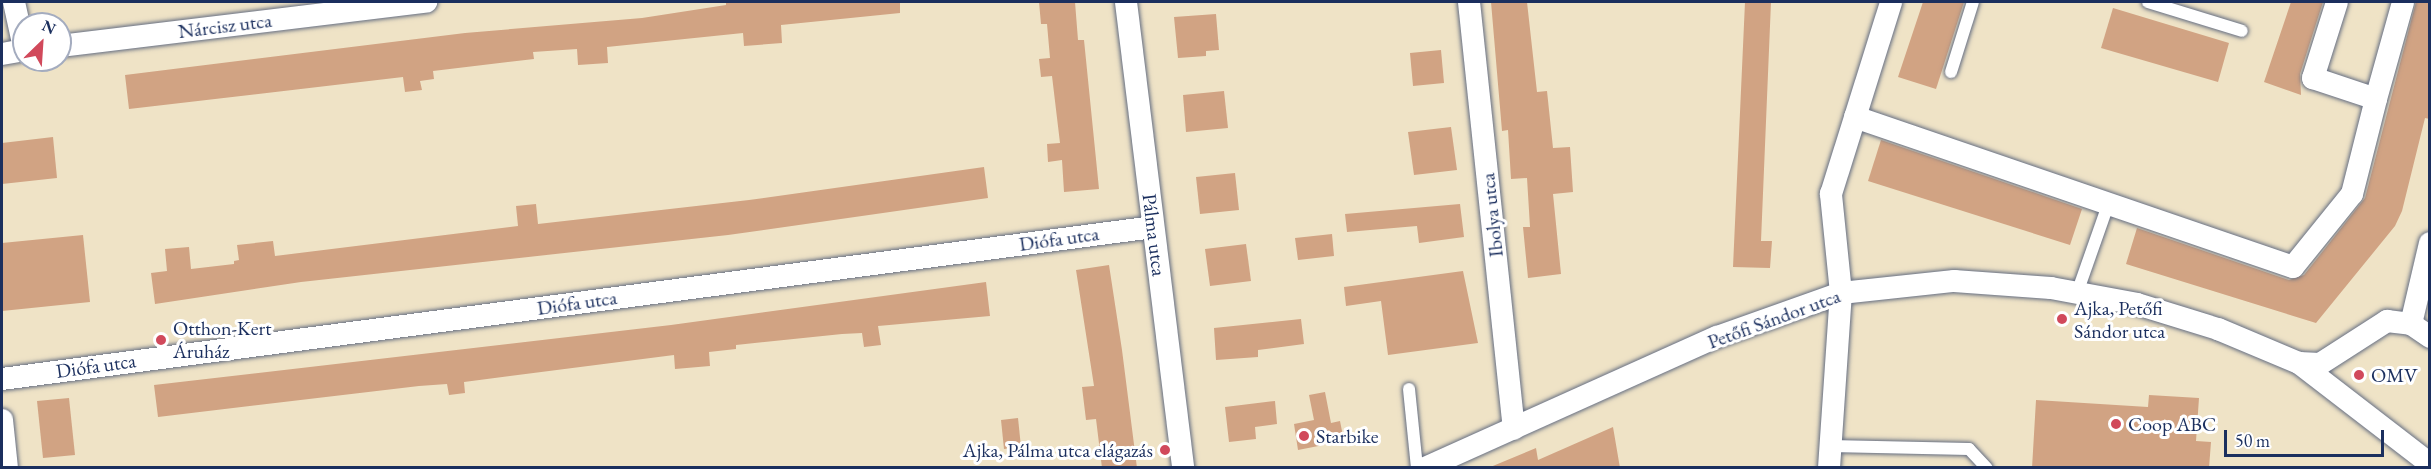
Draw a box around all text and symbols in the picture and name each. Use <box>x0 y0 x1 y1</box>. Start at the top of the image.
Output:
street label: Nárcisz utca <box>177 8 273 44</box>
north arrow <box>12 12 72 72</box>
text: N <box>39 15 59 39</box>
street label: Ibolya utca <box>1476 172 1508 258</box>
street label: Pálma utca <box>1137 192 1171 278</box>
street label: Diófa utca <box>1018 222 1100 256</box>
street label: Petőfi Sándor utca <box>1704 284 1844 354</box>
street label: Diófa utca <box>536 286 618 320</box>
place label: Ajka, Petőfi Sándor utca <box>2074 296 2165 343</box>
marker: Ajka, Petőfi Sándor utca <box>2055 312 2069 326</box>
place label: Otthon-Kert Áruház <box>173 316 271 363</box>
marker: Otthon-Kert Áruház <box>154 333 168 347</box>
street label: Diófa utca <box>55 349 137 383</box>
place label: OMV <box>2371 363 2418 387</box>
marker: OMV <box>2352 368 2366 382</box>
place label: Coop ABC <box>2128 412 2216 436</box>
marker: Coop ABC <box>2109 417 2123 431</box>
scale bar <box>2227 418 2388 456</box>
place label: Starbike <box>1316 424 1379 448</box>
marker: Starbike <box>1297 429 1311 443</box>
text: 50 m <box>2235 429 2270 452</box>
place label: Ajka, Pálma utca elágazás <box>963 438 1153 462</box>
marker: Ajka, Pálma utca elágazás <box>1158 443 1172 457</box>

